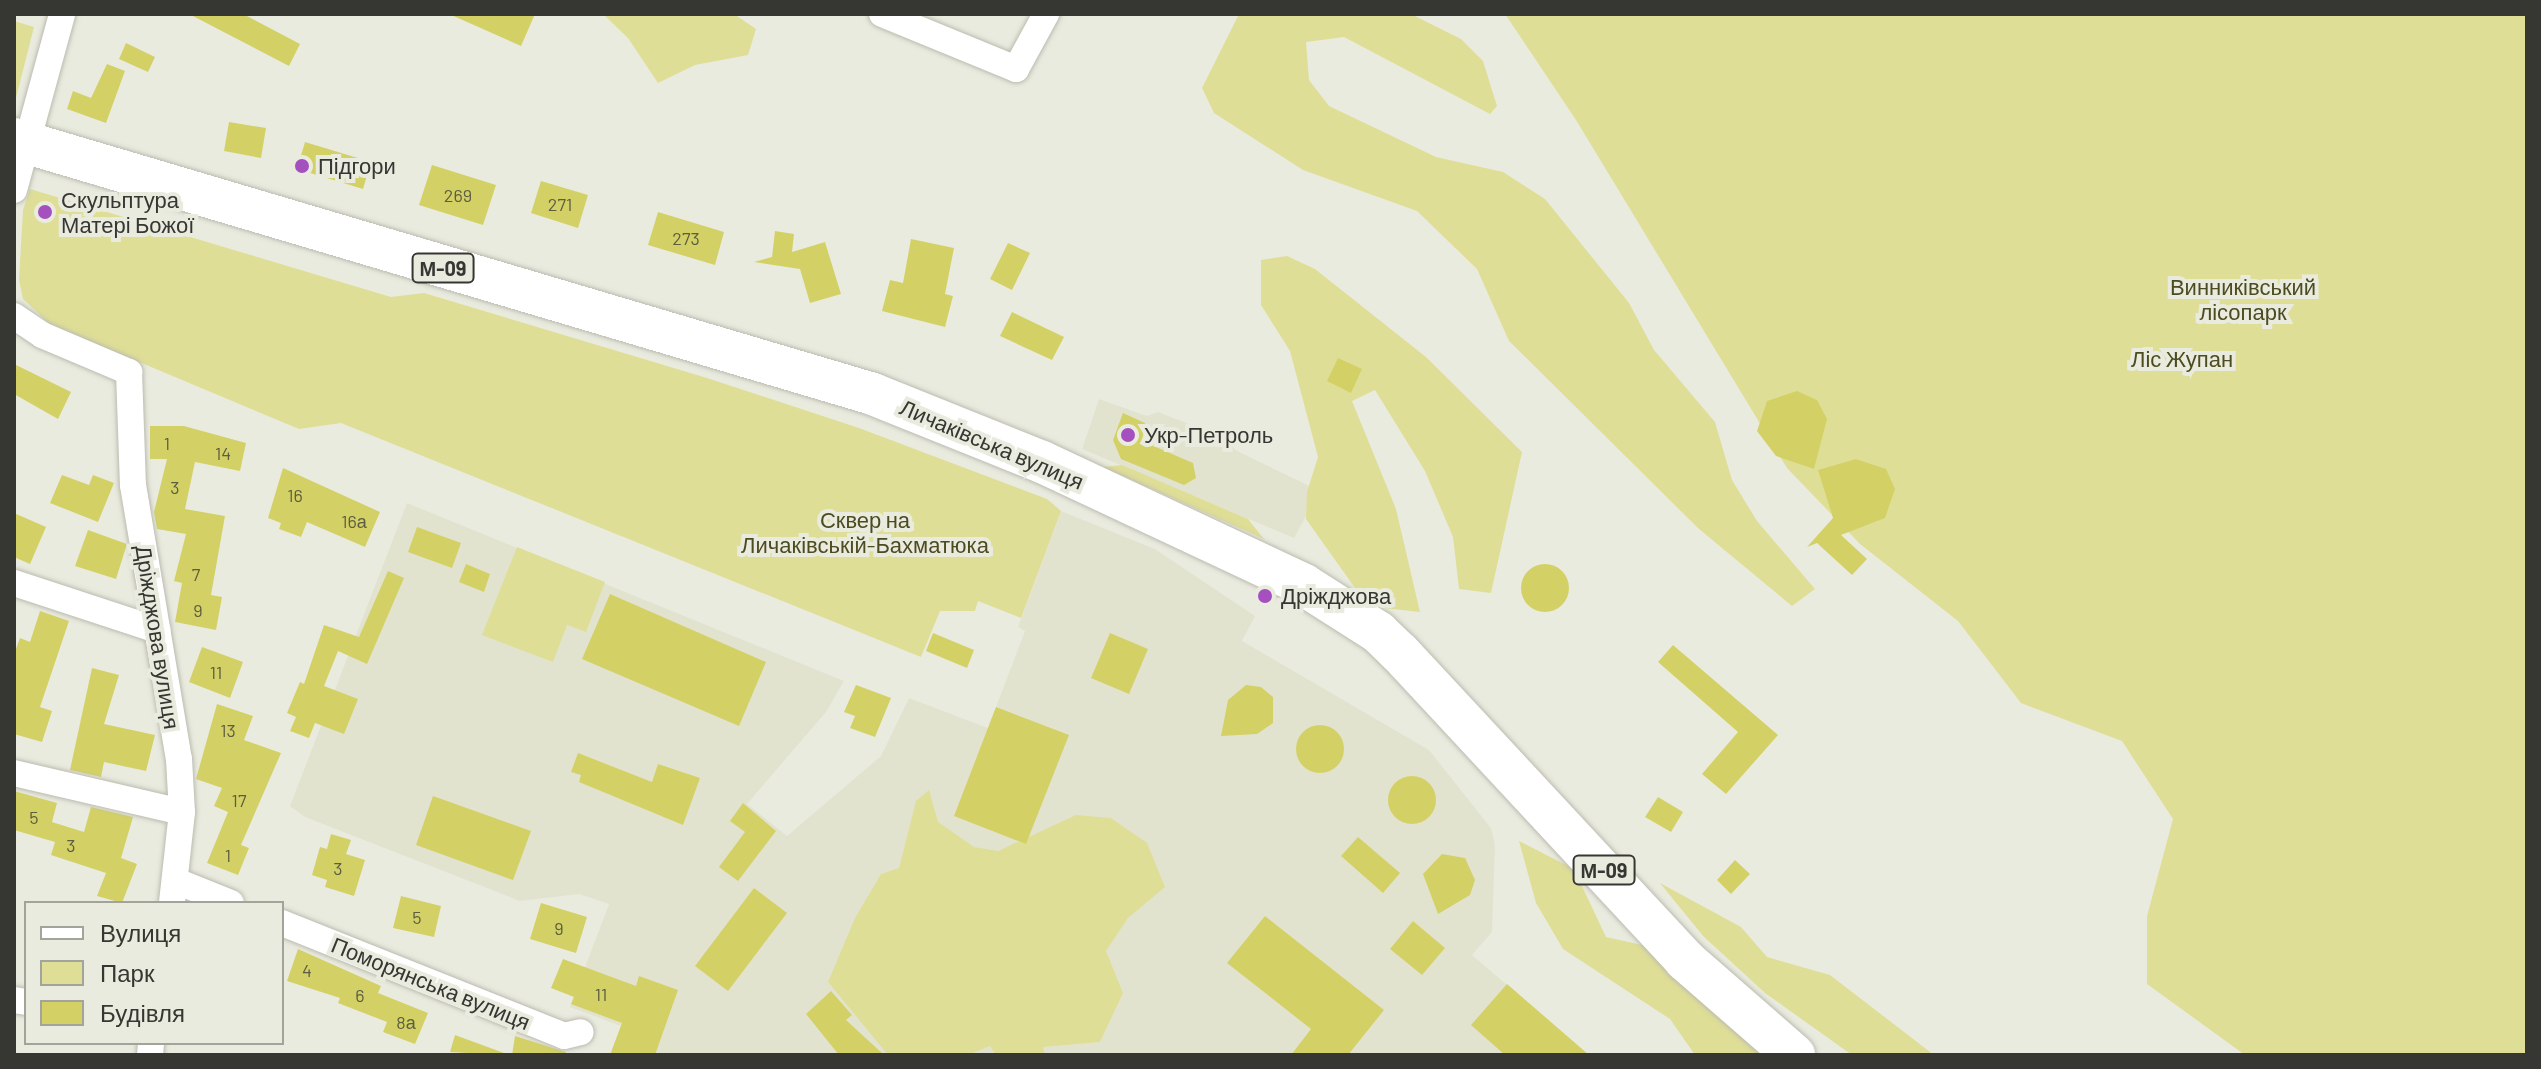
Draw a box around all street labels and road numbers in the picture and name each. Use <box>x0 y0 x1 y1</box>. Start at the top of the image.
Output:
road number: М-09 <box>411 252 475 284</box>
street label: Личаківська вулиця <box>896 393 1088 495</box>
street label: Дріжджова вулиця <box>130 543 186 731</box>
road number: М-09 <box>1572 854 1636 886</box>
street label: Поморянська вулиця <box>328 931 534 1035</box>

